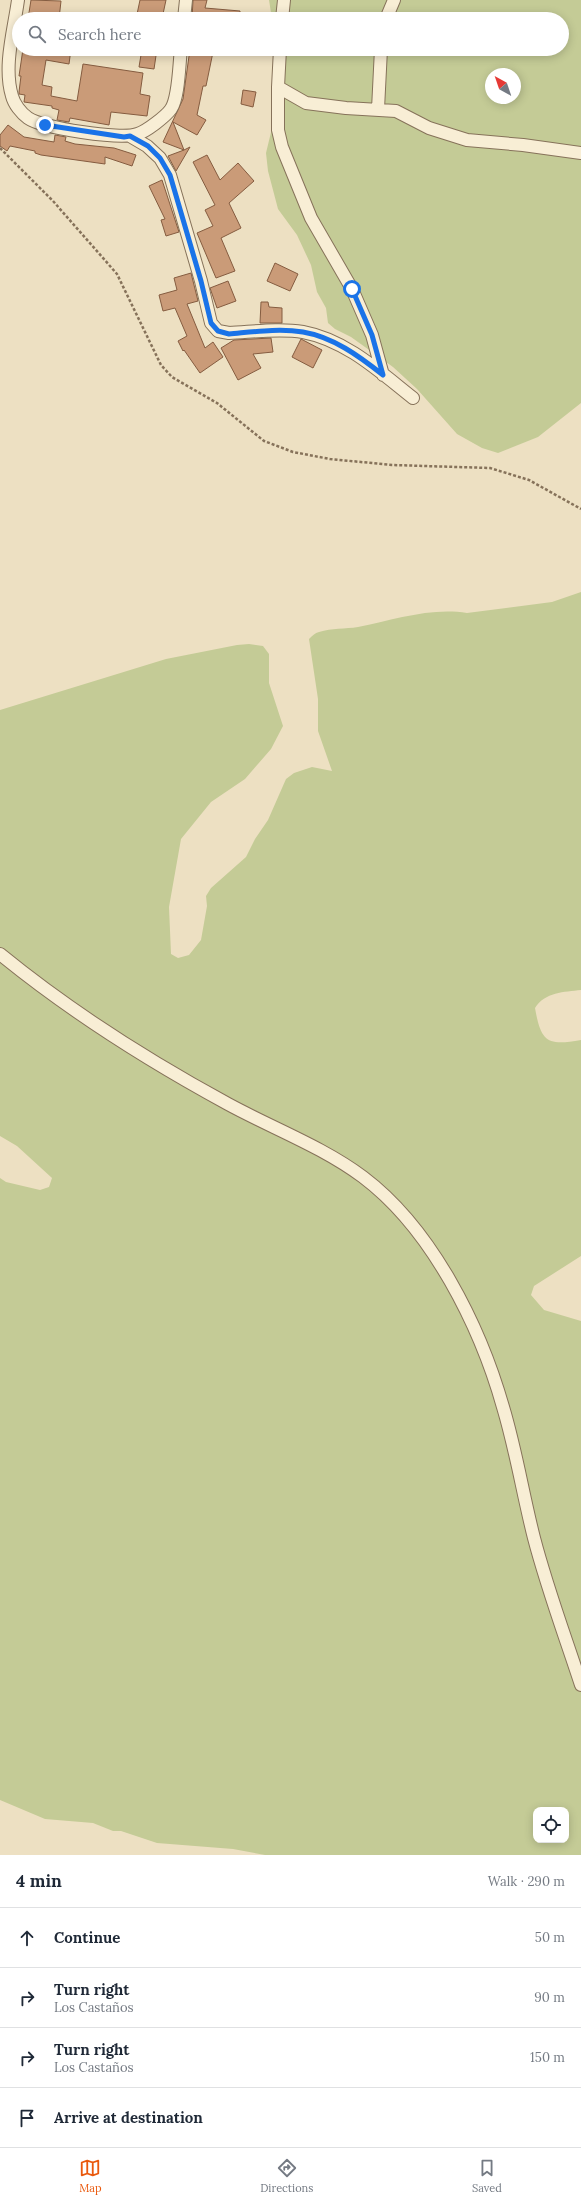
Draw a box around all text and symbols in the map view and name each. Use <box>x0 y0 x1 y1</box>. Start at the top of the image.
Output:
search box <box>12 12 569 56</box>
icon: search <box>26 23 48 45</box>
text: Search here <box>58 25 141 44</box>
north arrow <box>485 68 521 104</box>
route end <box>36 116 54 134</box>
route start <box>343 280 361 298</box>
map controls <box>533 1807 569 1843</box>
button: locate <box>533 1807 569 1843</box>
text: 4 min <box>16 1870 62 1892</box>
text: Walk · 290 m <box>488 1873 565 1890</box>
icon: ahead <box>16 1927 38 1949</box>
text: Continue <box>54 1928 120 1947</box>
text: 50 m <box>535 1929 565 1946</box>
text: Turn right <box>54 1980 130 1999</box>
icon: right <box>16 1987 38 2009</box>
text: 90 m <box>534 1989 565 2006</box>
text: Los Castaños <box>54 1999 134 2016</box>
text: Turn right <box>54 2040 130 2059</box>
icon: right <box>16 2047 38 2069</box>
text: 150 m <box>530 2049 565 2066</box>
text: Los Castaños <box>54 2059 134 2076</box>
icon: arrive <box>16 2107 38 2129</box>
text: Arrive at destination <box>54 2108 203 2127</box>
tab: Map <box>79 2157 102 2195</box>
tab: Directions <box>260 2157 313 2195</box>
tab: Saved <box>472 2157 502 2195</box>

